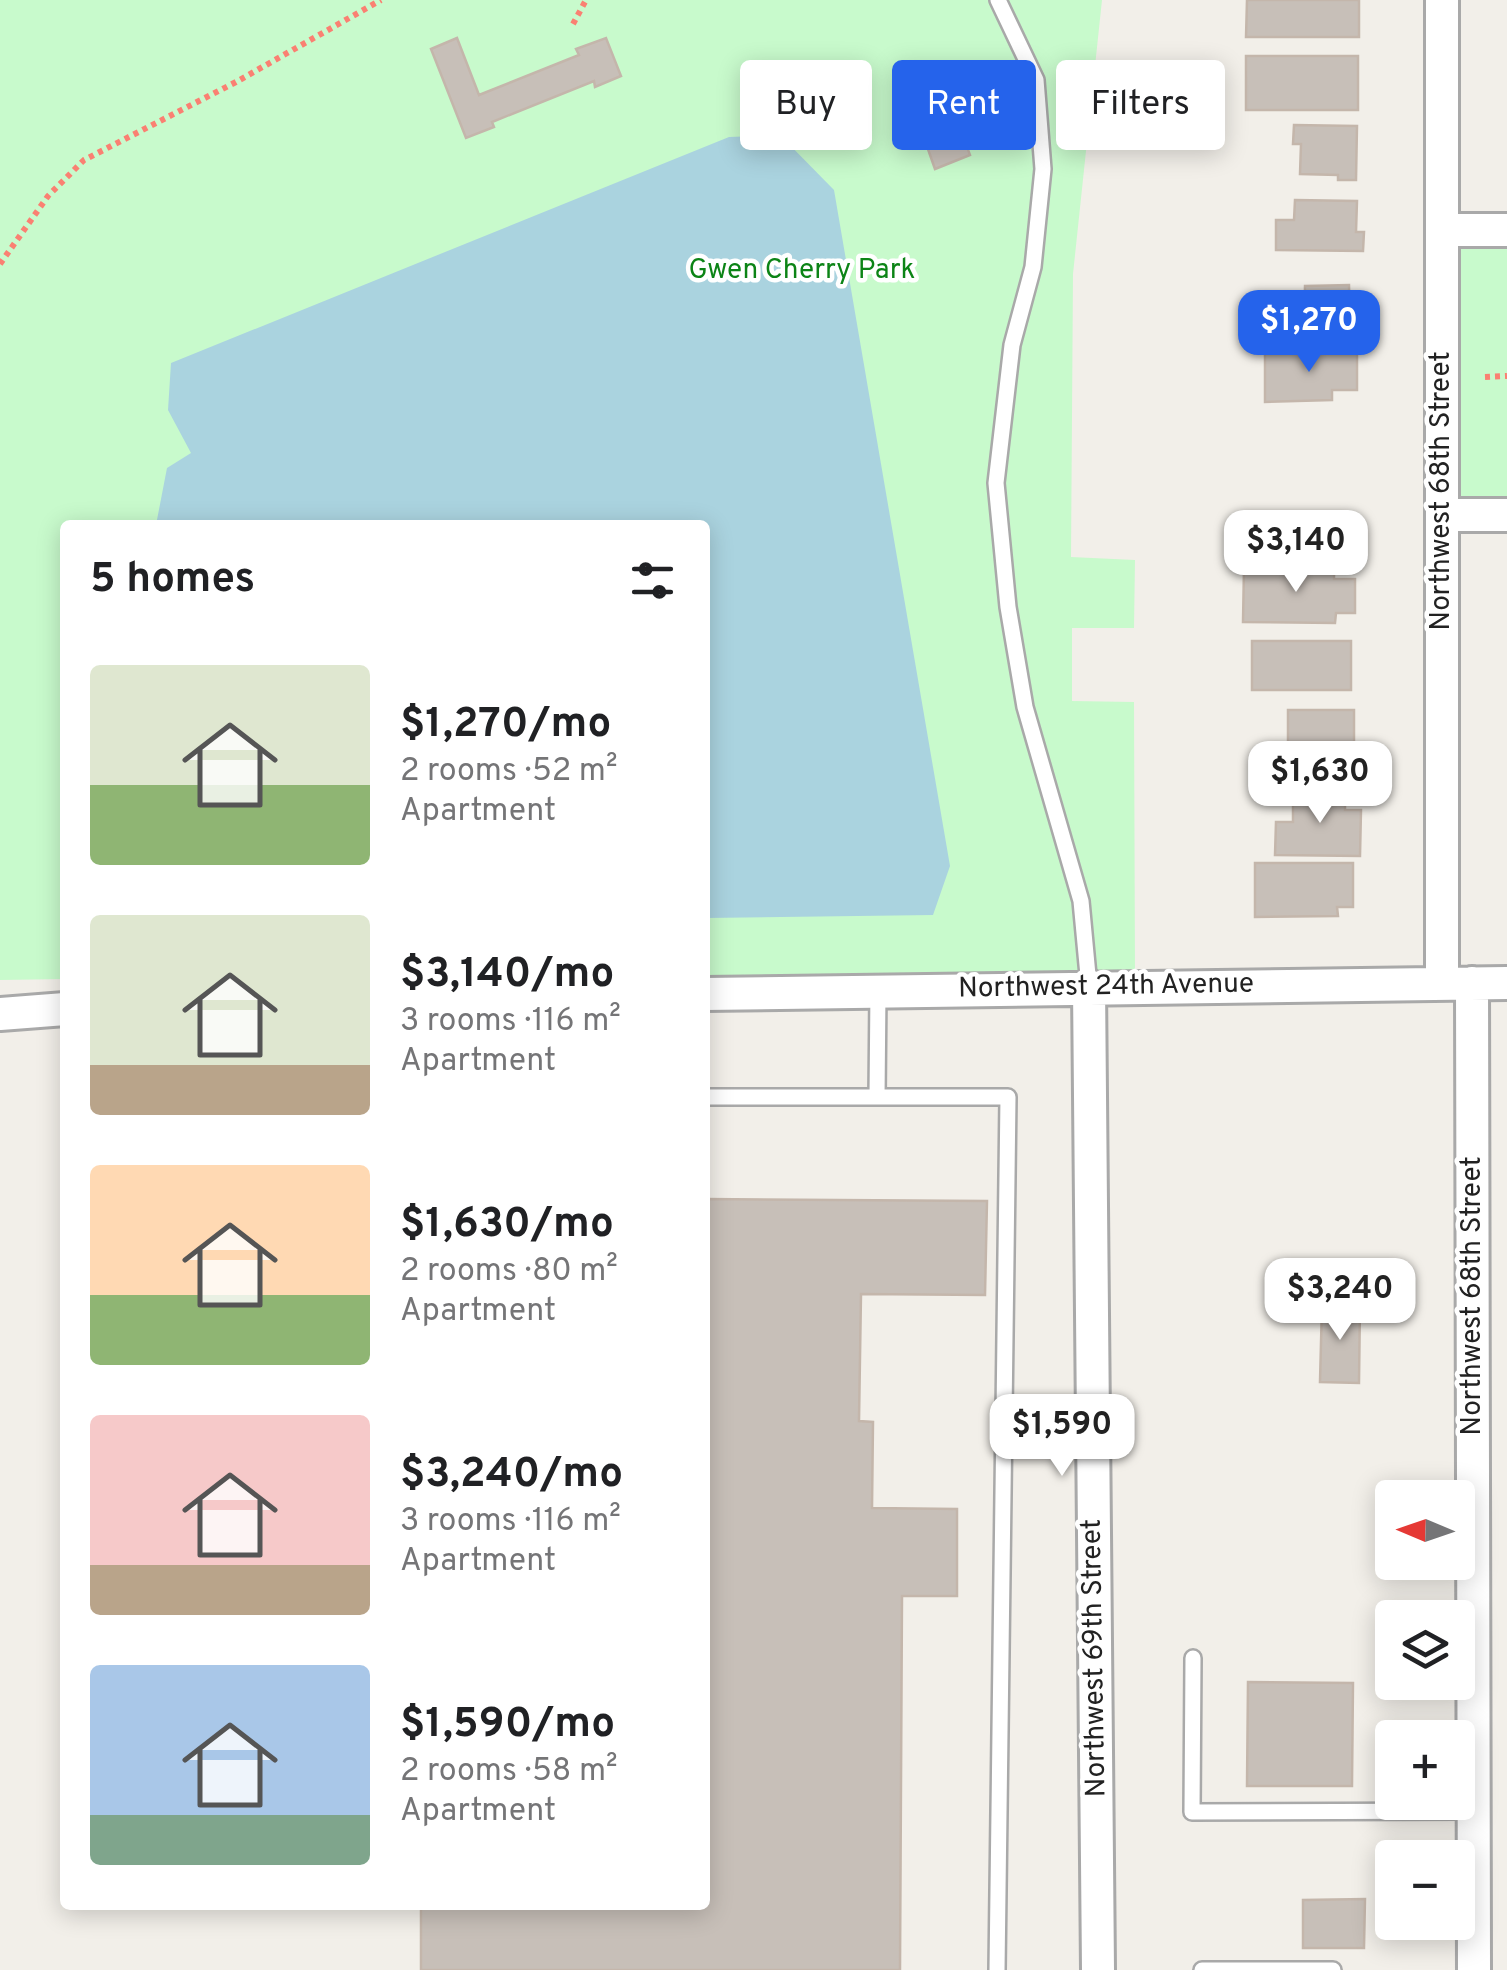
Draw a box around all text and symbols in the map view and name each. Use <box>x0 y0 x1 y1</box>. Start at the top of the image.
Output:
chip: Buy <box>740 60 872 150</box>
chip: Rent <box>892 60 1036 150</box>
chip: Filters <box>1056 60 1225 150</box>
park label: Gwen Cherry Park <box>689 253 915 289</box>
pin: $1,270 <box>1228 290 1390 375</box>
text: $1,270 <box>1260 302 1358 342</box>
street label: Northwest 68th Street <box>1424 351 1460 631</box>
pin: $3,140 <box>1215 510 1377 595</box>
text: $3,140 <box>1246 522 1346 562</box>
icon: filters <box>625 553 680 608</box>
text: 5 homes <box>90 554 255 607</box>
text: $1,270/mo <box>400 699 611 752</box>
icon: home <box>170 705 290 825</box>
pin: $1,630 <box>1239 741 1401 826</box>
text: 2 rooms · 52 m² <box>400 752 617 792</box>
text: $1,630 <box>1270 753 1370 793</box>
text: Apartment <box>400 792 556 832</box>
text: $3,140/mo <box>400 949 614 1002</box>
icon: home <box>170 955 290 1075</box>
street label: Northwest 24th Avenue <box>958 966 1254 1008</box>
text: 3 rooms · 116 m² <box>400 1002 621 1042</box>
text: Apartment <box>400 1042 556 1082</box>
street label: Northwest 68th Street <box>1455 1156 1491 1436</box>
text: $1,630/mo <box>400 1199 614 1252</box>
icon: home <box>170 1205 290 1325</box>
text: 2 rooms · 80 m² <box>400 1252 618 1292</box>
pin: $3,240 <box>1259 1258 1421 1343</box>
text: $3,240 <box>1287 1270 1393 1310</box>
text: Apartment <box>400 1292 556 1332</box>
pin: $1,590 <box>981 1394 1143 1479</box>
text: $1,590 <box>1012 1406 1112 1446</box>
text: $3,240/mo <box>400 1449 623 1502</box>
icon: home <box>170 1455 290 1575</box>
north arrow <box>1375 1480 1475 1580</box>
map controls <box>1375 1480 1475 1940</box>
text: 3 rooms · 116 m² <box>400 1502 621 1542</box>
street label: Northwest 69th Street <box>1075 1518 1115 1798</box>
text: Apartment <box>400 1542 556 1582</box>
button: layers <box>1375 1600 1475 1700</box>
text: $1,590/mo <box>400 1699 615 1752</box>
icon: home <box>170 1705 290 1825</box>
button: + <box>1375 1720 1475 1820</box>
text: 2 rooms · 58 m² <box>400 1752 618 1792</box>
text: Apartment <box>400 1792 556 1832</box>
button: − <box>1375 1840 1475 1940</box>

